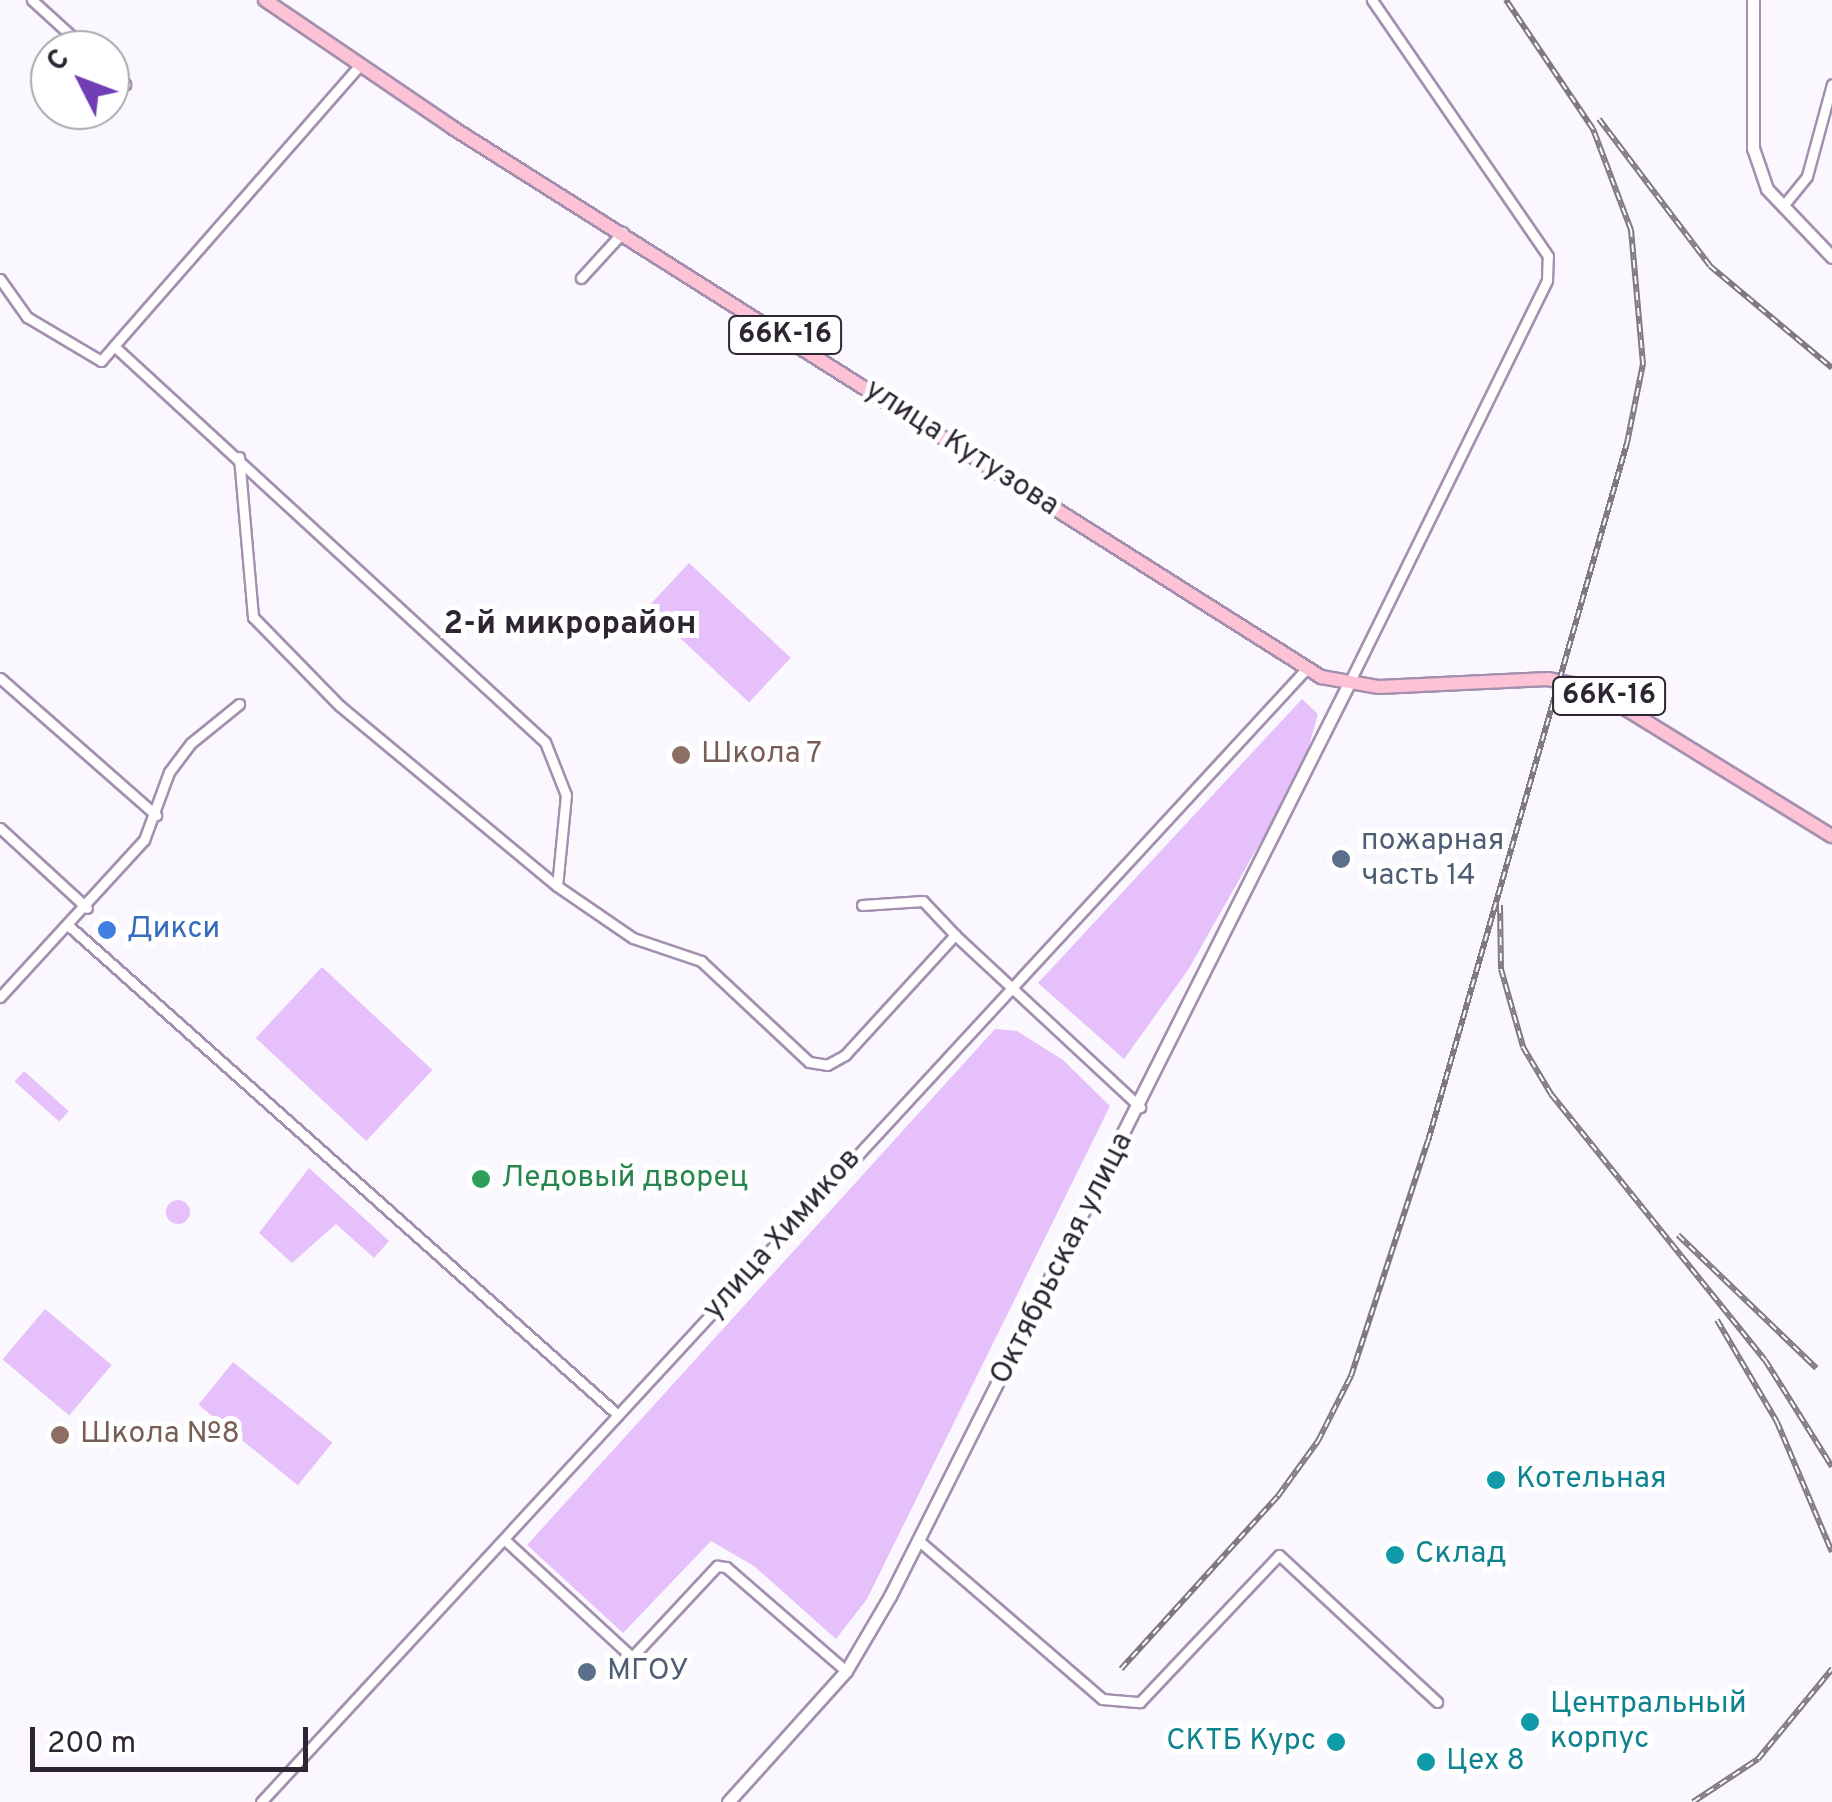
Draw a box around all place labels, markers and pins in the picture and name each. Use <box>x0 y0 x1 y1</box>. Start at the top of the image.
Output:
place label: Школа 7 <box>701 737 823 773</box>
marker: Школа 7 <box>670 744 692 766</box>
place label: пожарная часть 14 <box>1361 824 1504 894</box>
marker: пожарная часть 14 <box>1330 848 1352 870</box>
place label: Дикси <box>127 912 220 948</box>
marker: Дикси <box>96 919 118 941</box>
place label: Ледовый дворец <box>501 1161 748 1197</box>
marker: Ледовый дворец <box>470 1168 492 1190</box>
place label: Школа №8 <box>80 1417 240 1453</box>
marker: Школа №8 <box>49 1424 71 1446</box>
place label: Котельная <box>1516 1462 1667 1498</box>
marker: Котельная <box>1485 1469 1507 1491</box>
place label: Склад <box>1415 1537 1506 1573</box>
marker: Склад <box>1384 1544 1406 1566</box>
place label: МГОУ <box>607 1654 689 1690</box>
marker: МГОУ <box>576 1661 598 1683</box>
place label: Центральный корпус <box>1550 1687 1747 1758</box>
marker: Центральный корпус <box>1519 1711 1541 1733</box>
place label: СКТБ Курс <box>1166 1724 1316 1760</box>
marker: СКТБ Курс <box>1325 1731 1347 1753</box>
place label: Цех 8 <box>1446 1744 1525 1780</box>
marker: Цех 8 <box>1415 1751 1437 1773</box>

